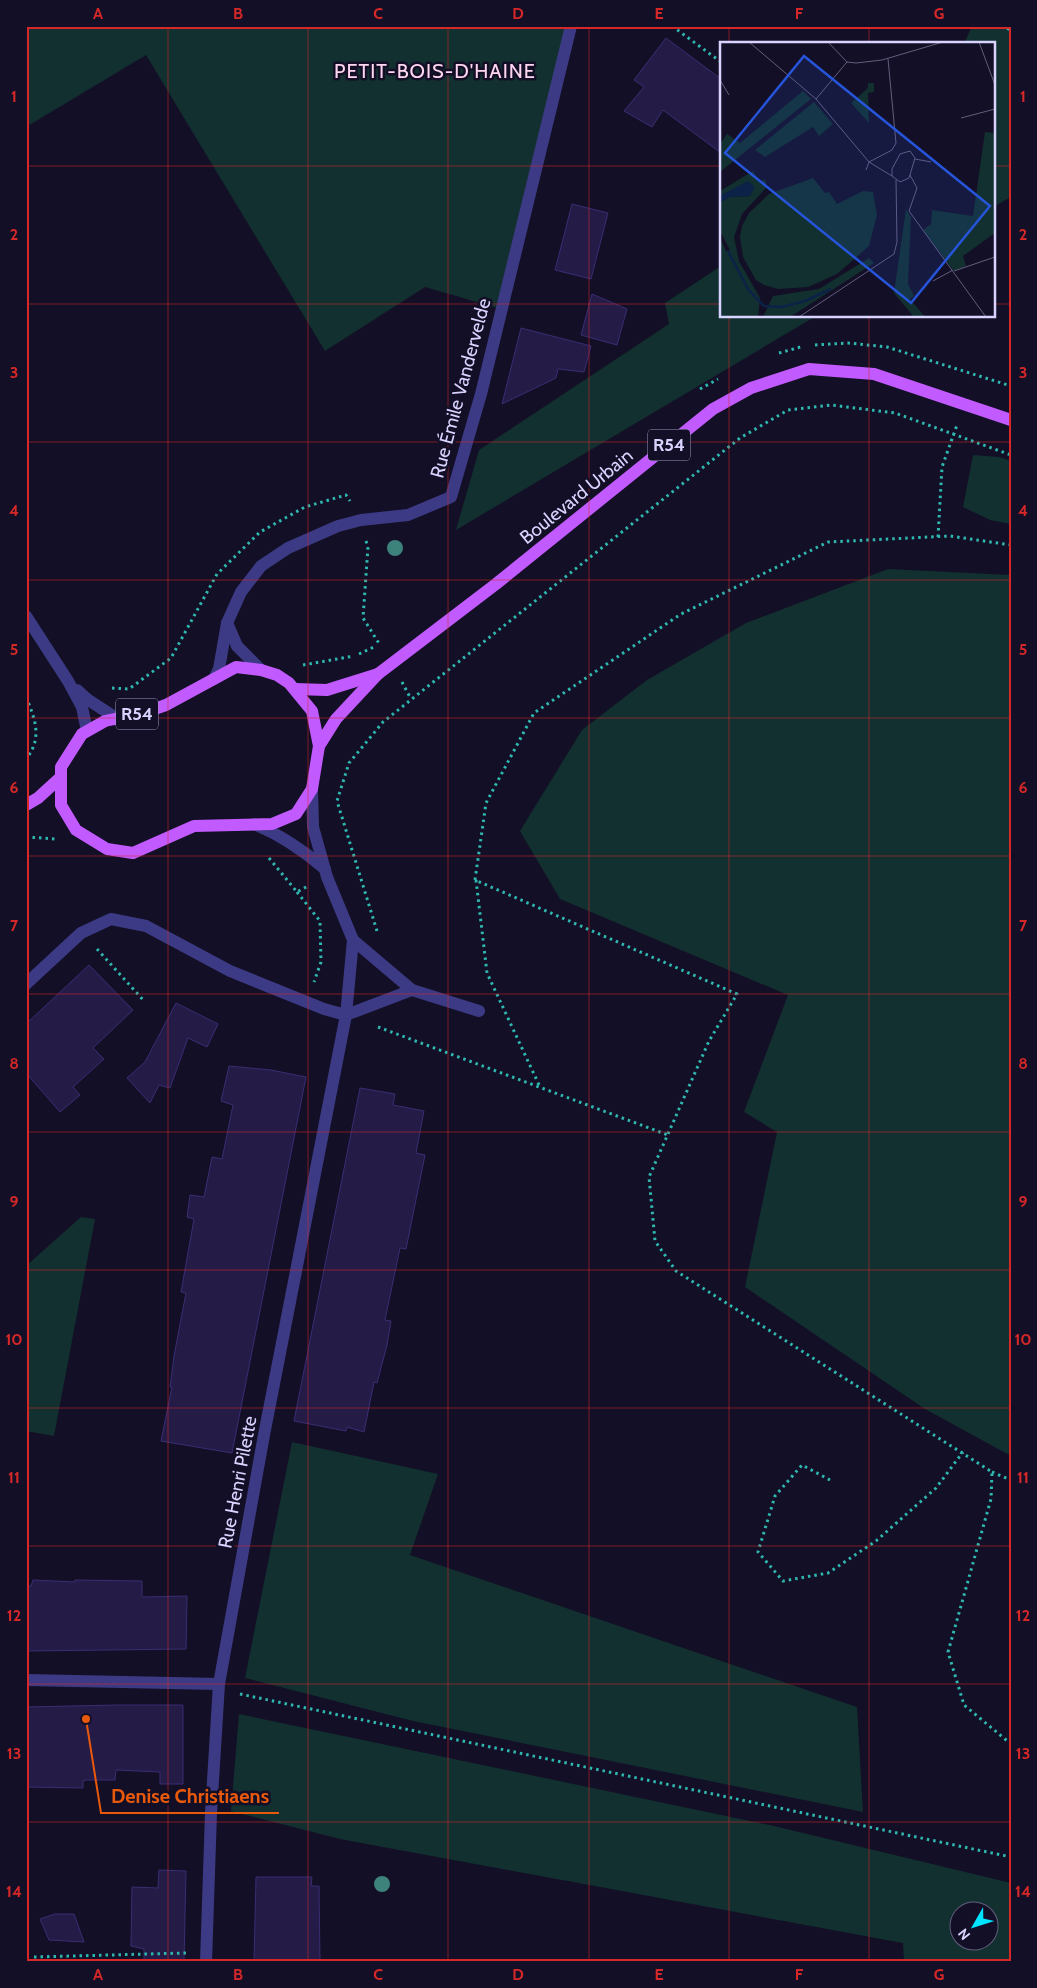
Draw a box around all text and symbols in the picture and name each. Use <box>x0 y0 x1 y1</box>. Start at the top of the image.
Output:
text: A <box>93 4 103 23</box>
text: B <box>233 4 243 23</box>
text: C <box>373 4 383 23</box>
text: D <box>512 4 524 23</box>
text: E <box>654 4 664 23</box>
text: F <box>795 4 804 23</box>
text: G <box>934 4 944 23</box>
inset map <box>720 42 994 318</box>
district label: PETIT-BOIS-D'HAINE <box>334 59 536 83</box>
text: 1 <box>11 87 17 106</box>
text: 1 <box>1020 87 1026 106</box>
text: 2 <box>10 225 18 244</box>
text: 2 <box>1019 225 1027 244</box>
street label: Rue Émile Vandervelde <box>424 295 496 480</box>
text: 3 <box>10 363 18 382</box>
text: 3 <box>1019 363 1027 382</box>
road number: R54 <box>648 430 690 460</box>
street label: Boulevard Urbain <box>515 444 637 549</box>
text: 4 <box>9 501 19 520</box>
text: 4 <box>1018 501 1028 520</box>
text: 5 <box>10 640 18 659</box>
text: 5 <box>1019 640 1027 659</box>
road number: R54 <box>116 699 158 730</box>
text: 6 <box>10 778 19 797</box>
text: 6 <box>1019 778 1028 797</box>
text: 7 <box>10 916 19 935</box>
text: 7 <box>1019 916 1028 935</box>
text: 8 <box>9 1054 19 1073</box>
text: 8 <box>1018 1054 1028 1073</box>
text: 9 <box>10 1192 19 1211</box>
text: 9 <box>1019 1192 1028 1211</box>
text: 10 <box>5 1330 23 1349</box>
text: 10 <box>1014 1330 1032 1349</box>
street label: Rue Henri Pilette <box>213 1414 262 1550</box>
text: 11 <box>8 1468 20 1487</box>
text: 11 <box>1017 1468 1029 1487</box>
text: 12 <box>7 1606 21 1625</box>
text: 12 <box>1016 1606 1030 1625</box>
text: 13 <box>7 1744 21 1763</box>
text: 13 <box>1016 1744 1030 1763</box>
callout: Denise Christiaens <box>101 1778 279 1813</box>
text: Denise Christiaens <box>111 1784 269 1808</box>
text: 14 <box>6 1882 22 1901</box>
text: 14 <box>1015 1882 1031 1901</box>
north arrow <box>950 1900 1000 1950</box>
text: N <box>954 1925 974 1944</box>
text: A <box>93 1965 103 1984</box>
text: B <box>233 1965 243 1984</box>
text: C <box>373 1965 383 1984</box>
text: D <box>512 1965 524 1984</box>
text: E <box>654 1965 664 1984</box>
text: F <box>795 1965 804 1984</box>
text: G <box>934 1965 944 1984</box>

